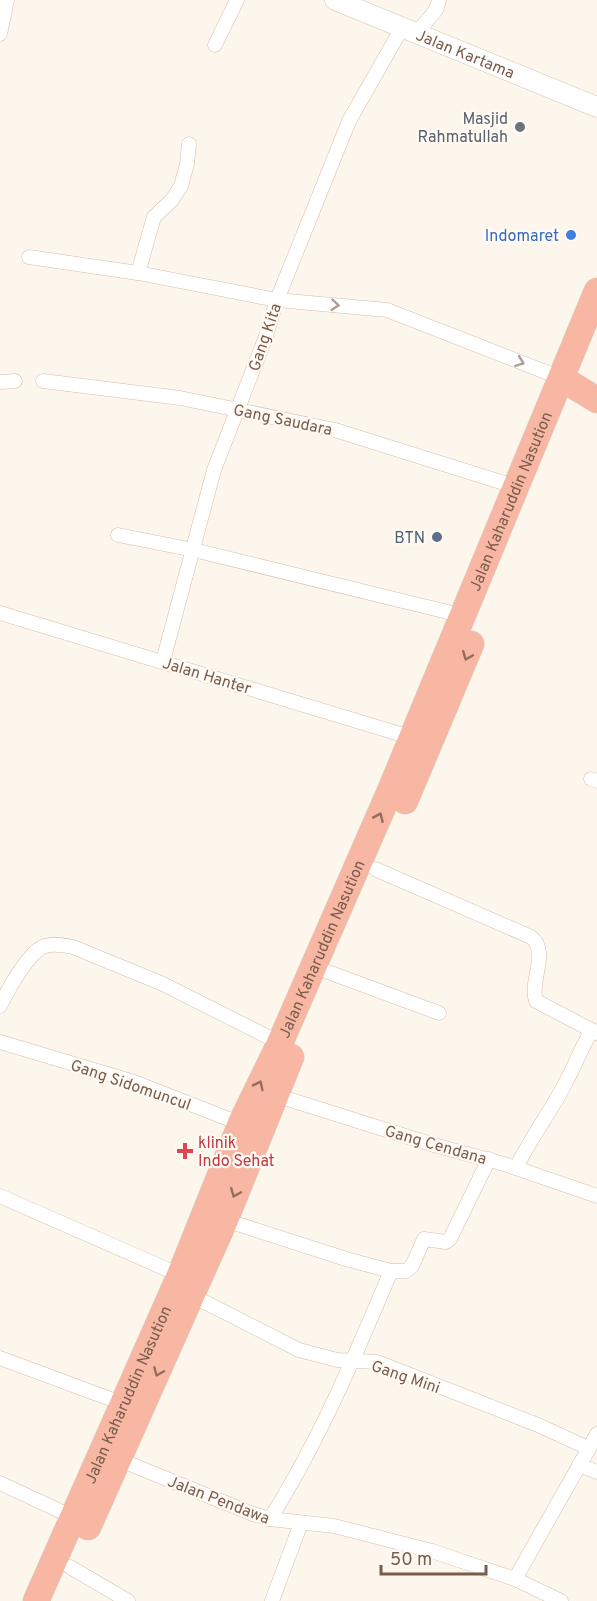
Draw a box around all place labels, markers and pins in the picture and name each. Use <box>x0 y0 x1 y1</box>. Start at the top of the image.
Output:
place label: Masjid Rahmatullah <box>418 110 508 148</box>
marker: Masjid Rahmatullah <box>513 120 527 134</box>
place label: Indomaret <box>485 227 559 247</box>
marker: Indomaret <box>564 228 578 242</box>
place label: BTN <box>394 529 425 549</box>
marker: BTN <box>430 530 444 544</box>
place label: klinik Indo Sehat <box>198 1134 275 1172</box>
marker: klinik Indo Sehat <box>176 1142 194 1160</box>

